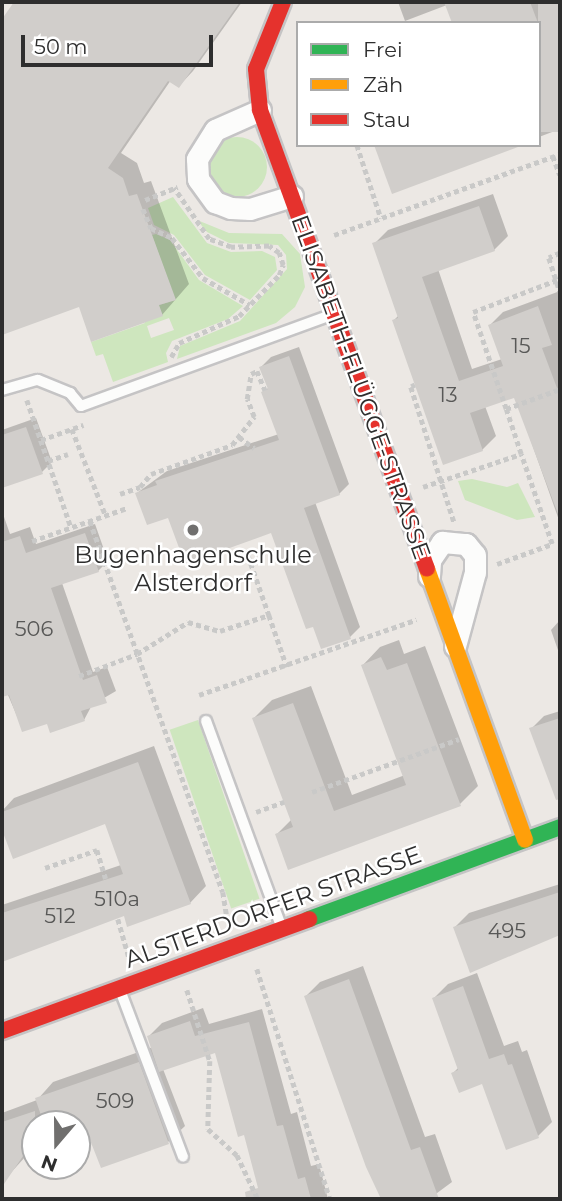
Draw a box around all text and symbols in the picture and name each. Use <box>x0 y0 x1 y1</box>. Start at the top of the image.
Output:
scale bar <box>24 21 217 65</box>
legend <box>296 21 541 147</box>
text: 50 m <box>34 34 88 59</box>
text: Frei <box>363 37 403 62</box>
text: Zäh <box>363 72 403 97</box>
text: Stau <box>363 107 411 132</box>
street label: ELISABETH-FLÜGGE-STRASSE <box>285 211 437 563</box>
house number: 15 <box>511 333 531 359</box>
house number: 13 <box>438 382 458 408</box>
marker: Bugenhagenschule Alsterdorf <box>185 522 201 538</box>
place label: Bugenhagenschule Alsterdorf <box>74 541 312 597</box>
house number: 506 <box>15 616 53 642</box>
street label: ALSTERDORFER STRASSE <box>121 840 425 974</box>
house number: 510a <box>94 886 140 912</box>
house number: 512 <box>44 903 76 929</box>
house number: 495 <box>488 918 526 944</box>
house number: 509 <box>96 1088 134 1114</box>
north arrow <box>21 1110 91 1180</box>
text: N <box>38 1150 60 1177</box>

